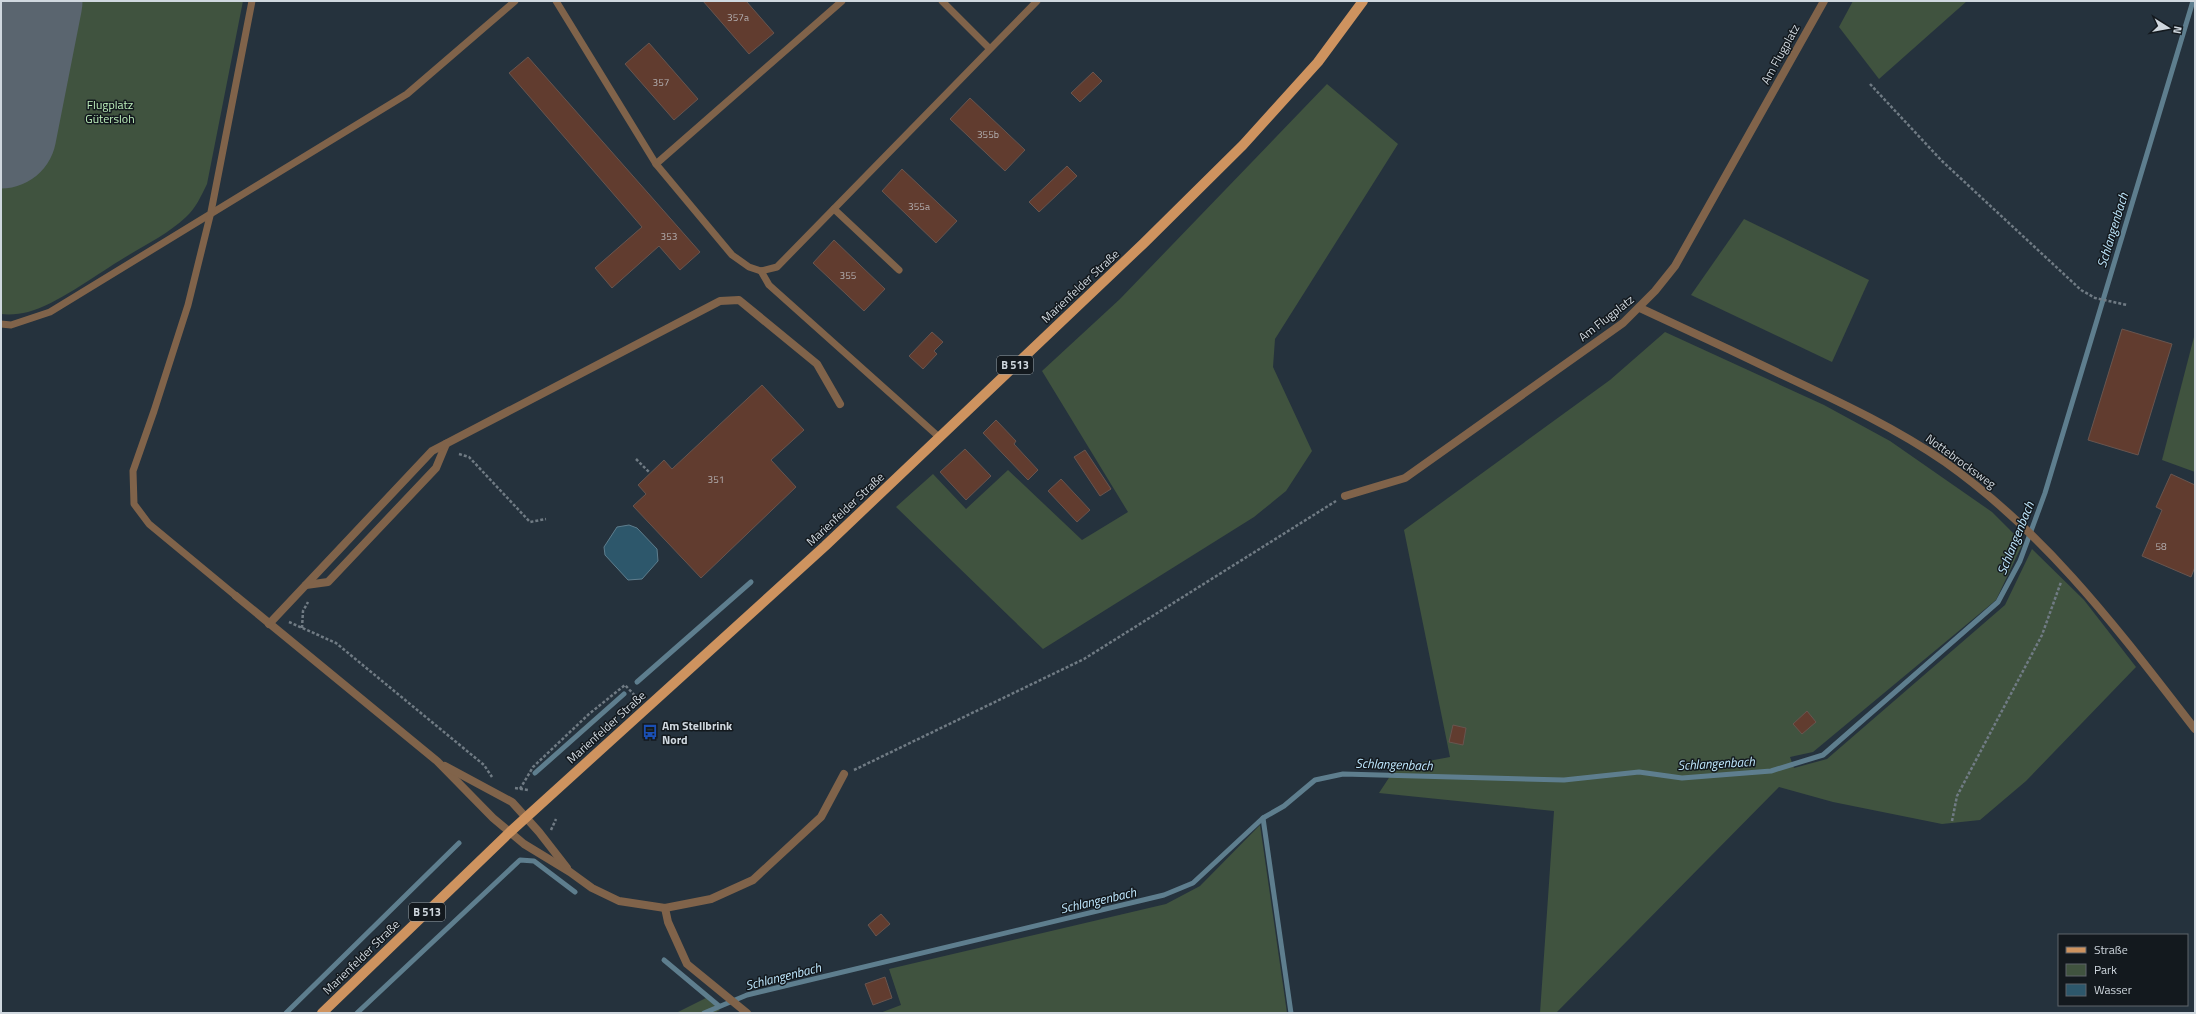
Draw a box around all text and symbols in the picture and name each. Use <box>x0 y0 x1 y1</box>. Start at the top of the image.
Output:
north arrow <box>2148 8 2188 48</box>
house number: 357a <box>727 10 749 25</box>
street label: Am Flugplatz <box>1756 20 1804 88</box>
text: N <box>2169 25 2186 35</box>
house number: 357 <box>653 75 669 90</box>
park label: Flugplatz Gütersloh <box>85 95 135 128</box>
house number: 355b <box>977 127 999 142</box>
water label: Schlangenbach <box>2091 190 2133 270</box>
house number: 355a <box>908 199 930 214</box>
house number: 353 <box>661 229 677 244</box>
street label: Marienfelder Straße <box>1037 245 1123 327</box>
house number: 355 <box>840 268 857 283</box>
street label: Am Flugplatz <box>1574 290 1638 346</box>
road number: B 513 <box>997 356 1033 374</box>
street label: Nottebrocksweg <box>1922 429 2000 493</box>
street label: Marienfelder Straße <box>802 468 888 550</box>
house number: 351 <box>708 472 724 487</box>
water label: Schlangenbach <box>1991 498 2039 578</box>
house number: 58 <box>2155 539 2167 554</box>
street label: Marienfelder Straße <box>562 686 650 768</box>
place label: Am Stellbrink Nord <box>662 716 733 749</box>
bus stop icon: Am Stellbrink Nord <box>641 723 659 741</box>
water label: Schlangenbach <box>1677 751 1756 775</box>
water label: Schlangenbach <box>1355 753 1433 775</box>
water label: Schlangenbach <box>1058 881 1138 918</box>
road number: B 513 <box>409 903 445 921</box>
street label: Marienfelder Straße <box>318 915 404 999</box>
legend <box>2058 934 2188 1006</box>
text: Straße <box>2094 940 2128 959</box>
water label: Schlangenbach <box>743 957 823 995</box>
text: Park <box>2094 960 2117 979</box>
text: Wasser <box>2094 980 2132 999</box>

